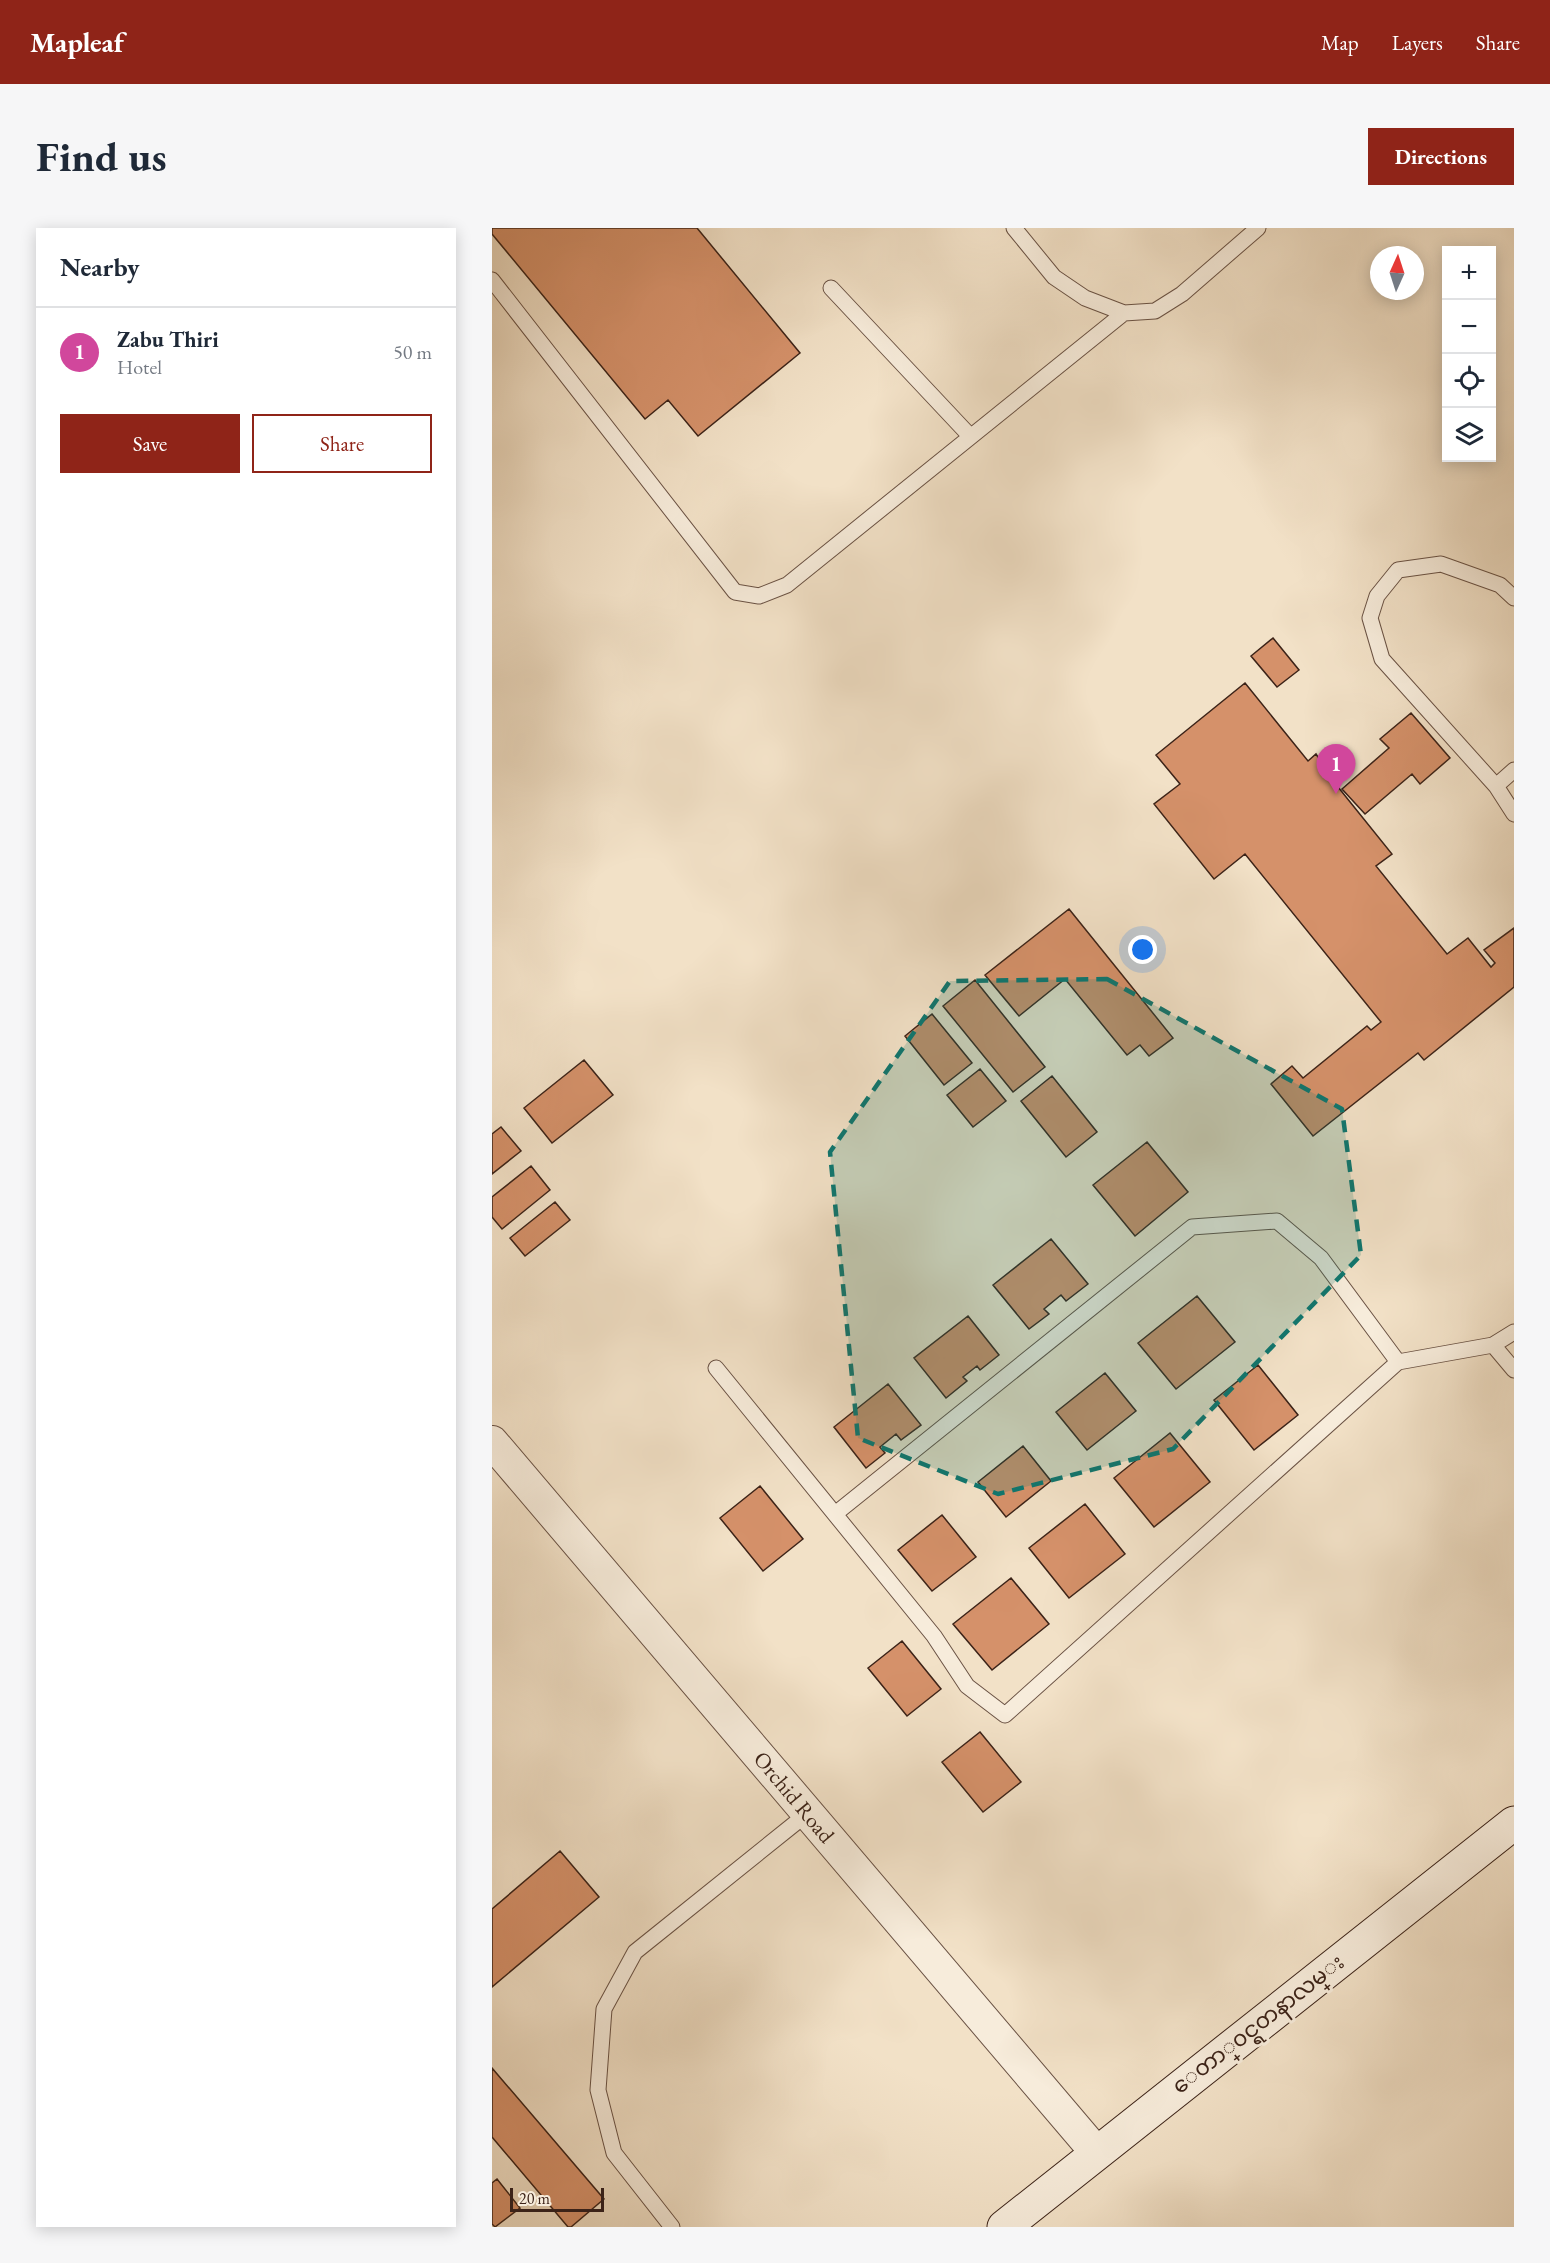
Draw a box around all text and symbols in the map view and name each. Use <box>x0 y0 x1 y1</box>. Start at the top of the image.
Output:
text: Mapleaf <box>30 24 124 60</box>
text: Map <box>1321 29 1359 56</box>
text: Layers <box>1392 29 1443 56</box>
text: Share <box>1476 29 1520 56</box>
button: Directions <box>1368 128 1514 185</box>
text: Find us <box>36 129 167 184</box>
north arrow <box>1370 246 1424 300</box>
map controls <box>1442 246 1496 462</box>
button: + <box>1442 246 1496 300</box>
text: Nearby <box>60 250 140 284</box>
button: − <box>1442 300 1496 354</box>
text: Zabu Thiri <box>117 325 219 354</box>
text: 1 <box>74 339 85 365</box>
text: 50 m <box>393 339 432 365</box>
text: Hotel <box>117 354 162 380</box>
button: locate <box>1442 354 1496 408</box>
button: layers <box>1442 408 1496 462</box>
button: Save <box>60 414 240 473</box>
button: Share <box>252 414 432 473</box>
pin: 1 <box>1316 744 1356 794</box>
your location <box>1128 935 1157 964</box>
street label: Orchid Road <box>747 1745 841 1850</box>
street label: ေတာ္၀င္ရတနာလမ္း <box>1166 1948 1352 2103</box>
scale bar <box>510 2185 604 2212</box>
text: 20 m <box>519 2188 550 2209</box>

